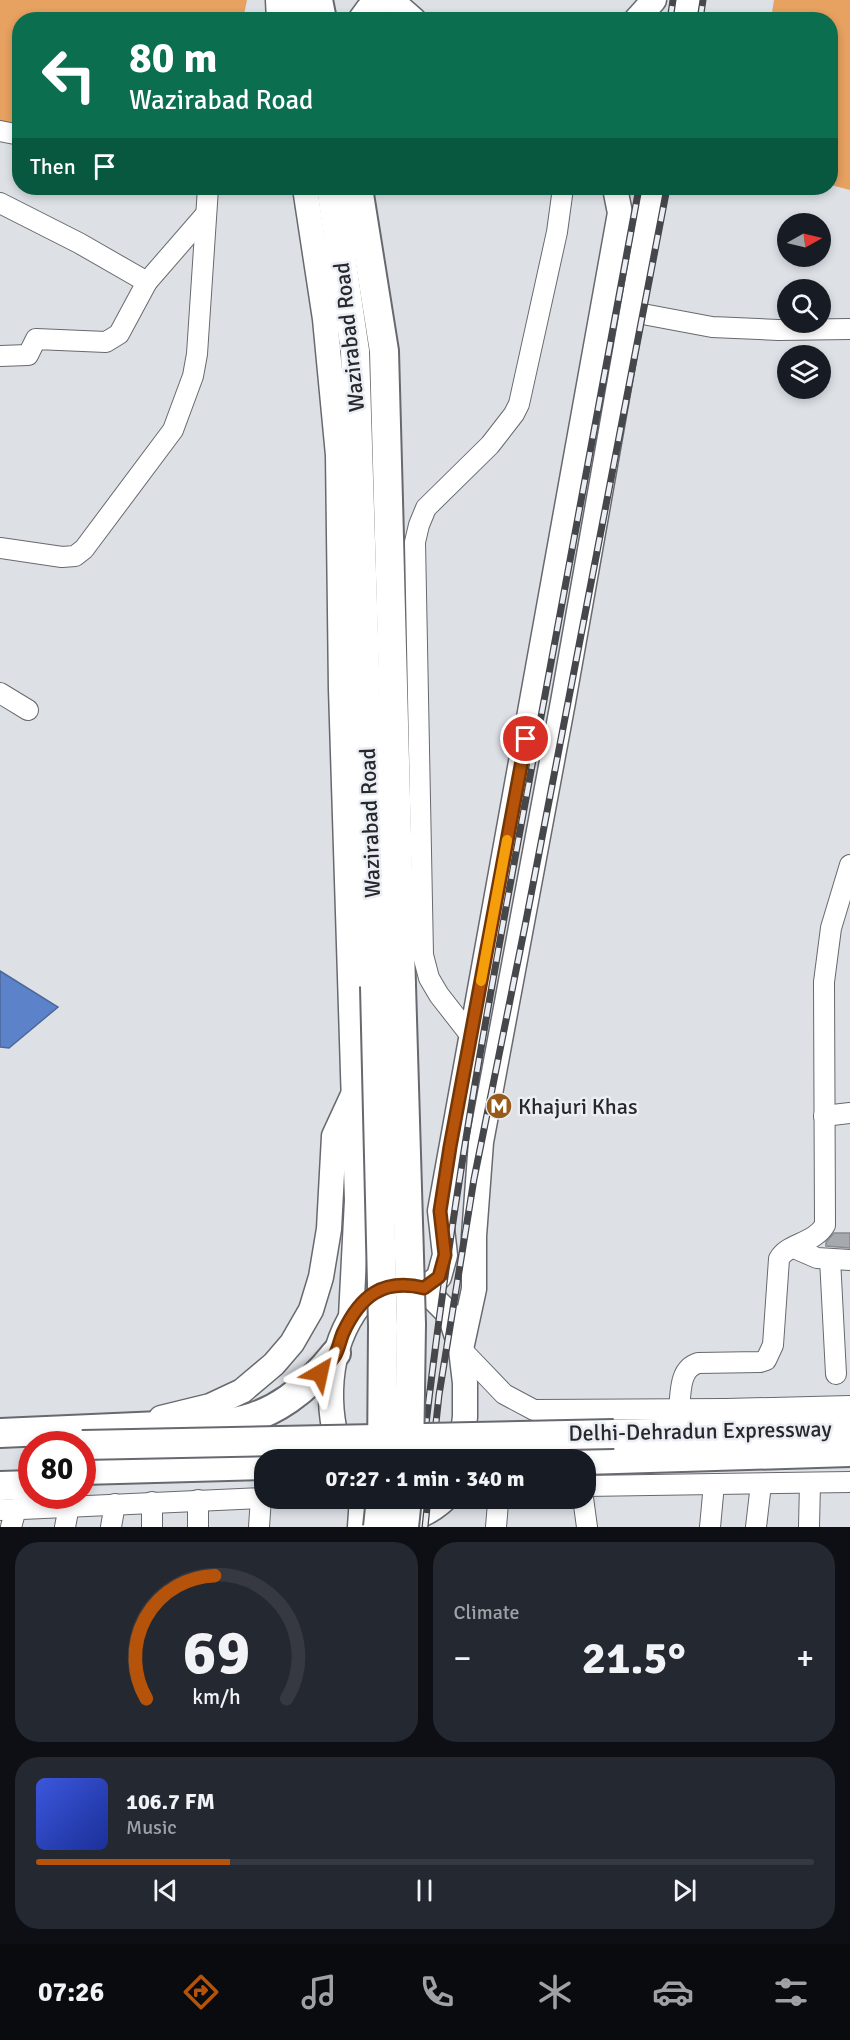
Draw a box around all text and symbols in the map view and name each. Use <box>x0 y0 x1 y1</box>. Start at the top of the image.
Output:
text: 80 m <box>129 33 218 84</box>
icon: left <box>30 36 108 114</box>
text: Wazirabad Road <box>129 84 313 117</box>
icon: arrive <box>88 150 121 183</box>
text: Then <box>30 153 76 180</box>
north arrow <box>777 213 831 267</box>
map controls <box>777 213 831 399</box>
street label: Wazirabad Road <box>328 261 370 413</box>
button: search <box>777 279 831 333</box>
button: layers <box>777 345 831 399</box>
pin <box>500 713 551 764</box>
icon: arrive <box>509 722 542 755</box>
street label: Wazirabad Road <box>354 747 386 899</box>
metro station icon: Khajuri Khas <box>484 1091 514 1121</box>
place label: Khajuri Khas <box>518 1093 638 1120</box>
position arrow <box>288 1341 352 1405</box>
street label: Delhi-Dehradun Expressway <box>568 1415 833 1447</box>
speed limit sign: 80 <box>18 1431 96 1509</box>
text: 07:27 · 1 min · 340 m <box>325 1465 525 1492</box>
text: Climate <box>454 1600 519 1625</box>
text: 69 <box>183 1614 250 1691</box>
text: 21.5° <box>582 1631 686 1686</box>
text: − <box>454 1638 471 1679</box>
text: + <box>796 1638 814 1679</box>
text: km/h <box>192 1684 241 1710</box>
text: 106.7 FM <box>126 1788 215 1815</box>
text: Music <box>126 1815 177 1840</box>
icon: previous <box>149 1874 182 1907</box>
icon: pause <box>408 1874 441 1907</box>
icon: next <box>668 1874 701 1907</box>
icon: directions <box>180 1971 222 2013</box>
icon: music <box>298 1971 340 2013</box>
icon: phone <box>416 1971 458 2013</box>
icon: climate <box>534 1971 576 2013</box>
icon: car <box>652 1971 694 2013</box>
icon: filters <box>770 1971 812 2013</box>
text: 07:26 <box>38 1976 104 2009</box>

